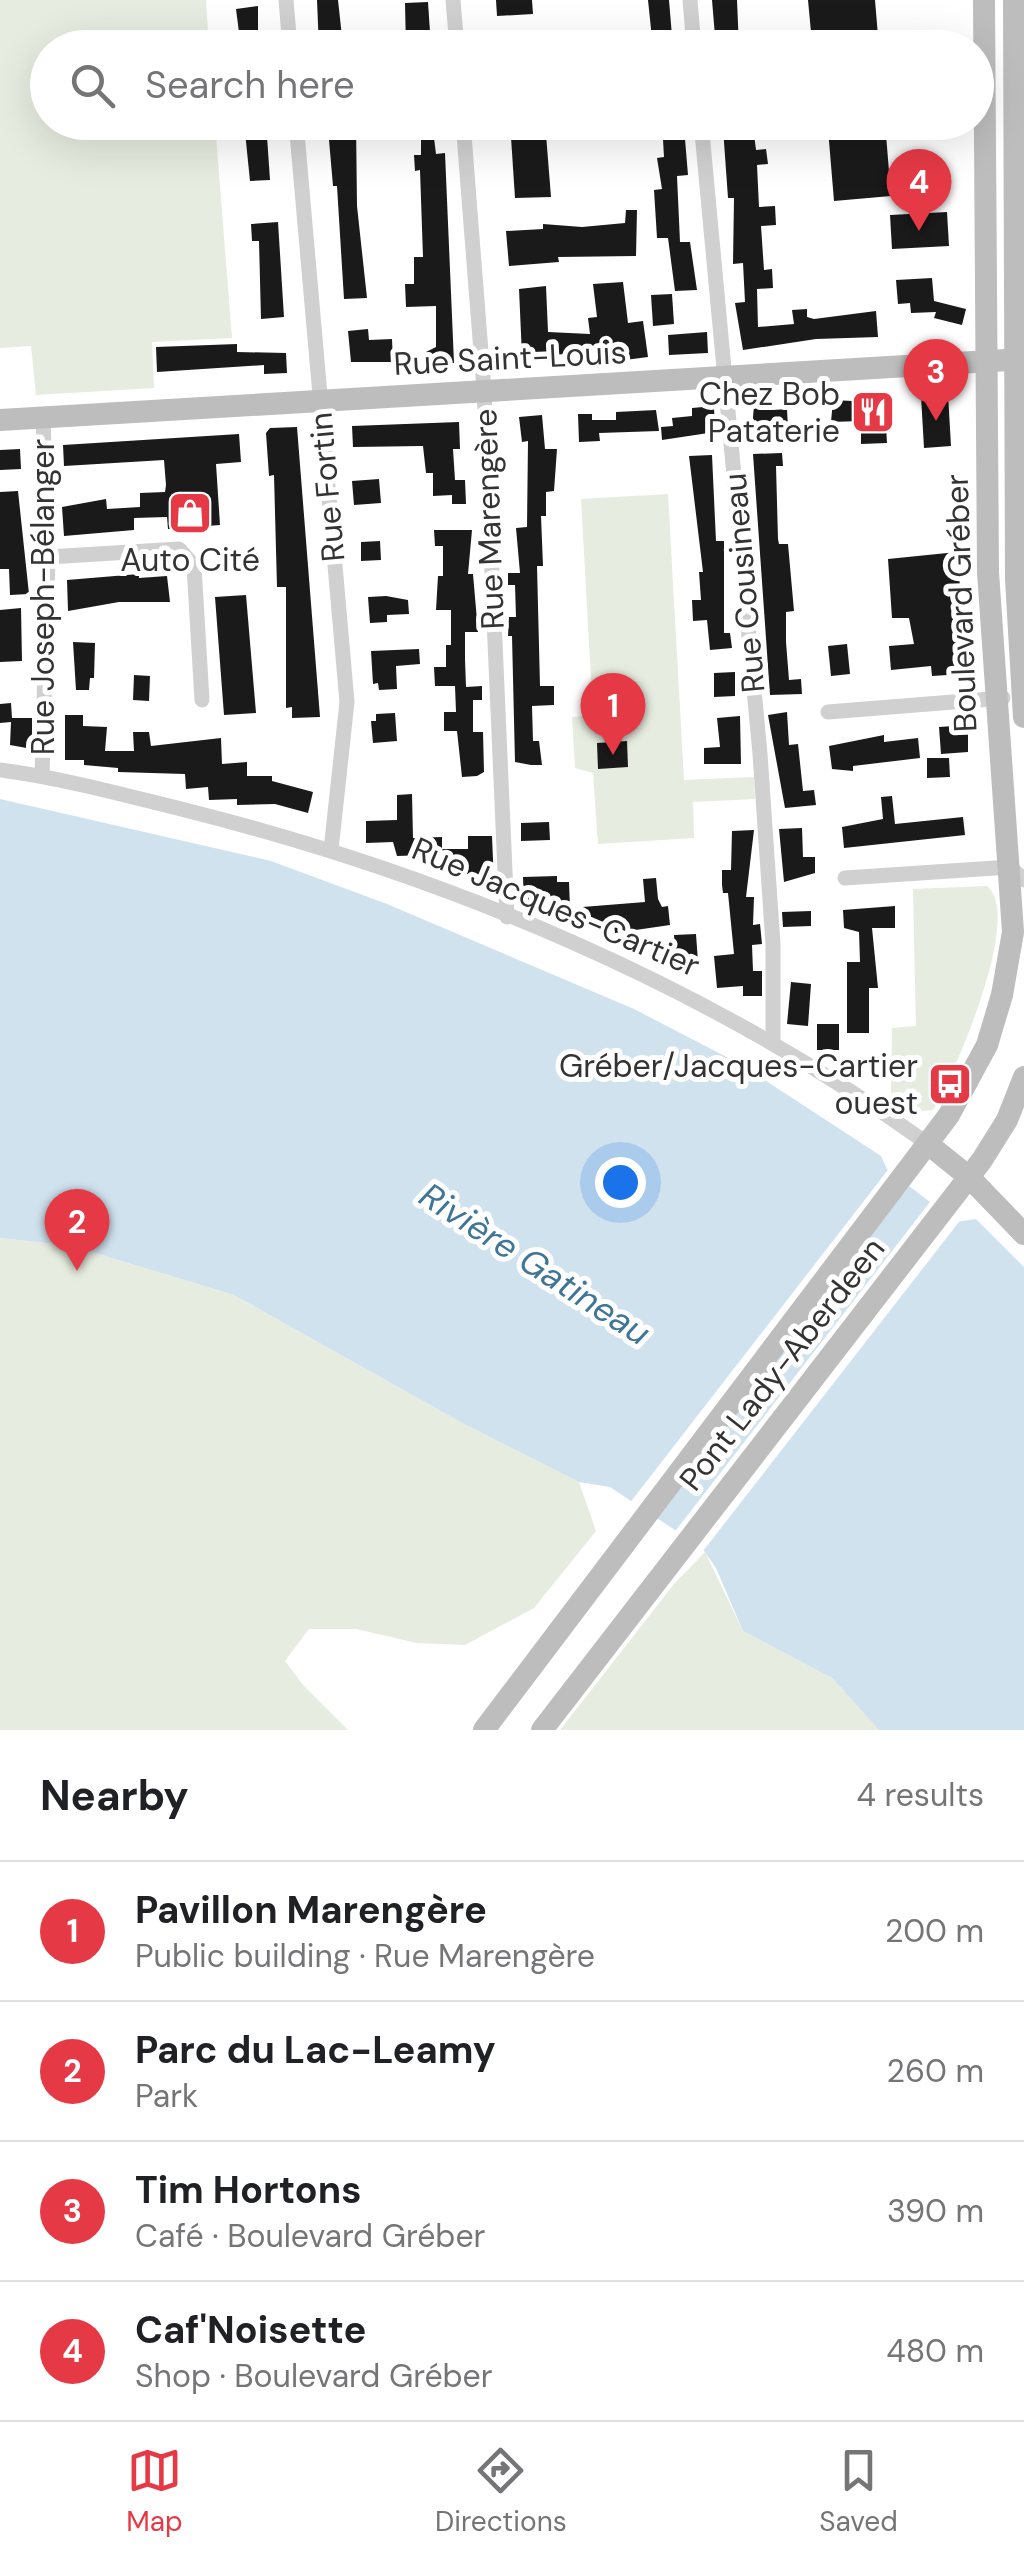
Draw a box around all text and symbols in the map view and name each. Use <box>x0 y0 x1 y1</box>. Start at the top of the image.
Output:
search box <box>30 30 994 140</box>
icon: search <box>65 58 120 113</box>
text: Search here <box>145 60 355 110</box>
pin: 4 <box>886 148 952 231</box>
street label: Rue Saint-Louis <box>392 331 628 385</box>
pin: 3 <box>904 338 968 421</box>
place label: Chez Bob Pataterie <box>699 373 840 452</box>
restaurant icon: Chez Bob Pataterie <box>850 389 896 435</box>
street label: Rue Marengère <box>464 408 514 630</box>
street label: Rue Fortin <box>300 411 354 563</box>
street label: Rue Joseph-Bélanger <box>22 439 64 755</box>
street label: Rue Cousineau <box>713 471 775 695</box>
street label: Boulevard Gréber <box>936 473 986 733</box>
shop icon: Auto Cité <box>167 490 213 536</box>
place label: Auto Cité <box>120 539 260 581</box>
pin: 1 <box>580 672 646 755</box>
street label: Rue Jacques-Cartier <box>406 827 706 987</box>
place label: Gréber/Jacques-Cartier ouest <box>559 1045 918 1124</box>
bus stop icon: Gréber/Jacques-Cartier ouest <box>927 1061 973 1107</box>
your location <box>595 1157 646 1208</box>
water label: Rivière Gatineau <box>411 1172 659 1356</box>
pin: 2 <box>44 1188 110 1271</box>
street label: Pont Lady-Aberdeen <box>670 1229 894 1499</box>
text: Nearby <box>40 1768 189 1823</box>
text: 4 results <box>857 1774 984 1816</box>
text: Pavillon Marengère <box>135 1885 487 1935</box>
text: 1 <box>67 1910 78 1952</box>
text: 200 m <box>885 1910 984 1952</box>
text: Public building · Rue Marengère <box>135 1935 595 1977</box>
text: Parc du Lac-Leamy <box>135 2025 496 2075</box>
text: 2 <box>63 2050 82 2092</box>
text: 260 m <box>887 2050 984 2092</box>
text: Park <box>135 2075 198 2117</box>
text: Tim Hortons <box>135 2165 361 2215</box>
text: 3 <box>63 2190 82 2232</box>
text: 390 m <box>887 2190 984 2232</box>
text: Café · Boulevard Gréber <box>135 2215 485 2257</box>
text: Caf'Noisette <box>135 2305 366 2355</box>
text: 4 <box>62 2330 83 2372</box>
text: 480 m <box>886 2330 984 2372</box>
text: Shop · Boulevard Gréber <box>135 2355 493 2397</box>
tab: Map <box>126 2443 183 2540</box>
tab: Directions <box>435 2443 567 2540</box>
tab: Saved <box>819 2443 898 2540</box>

